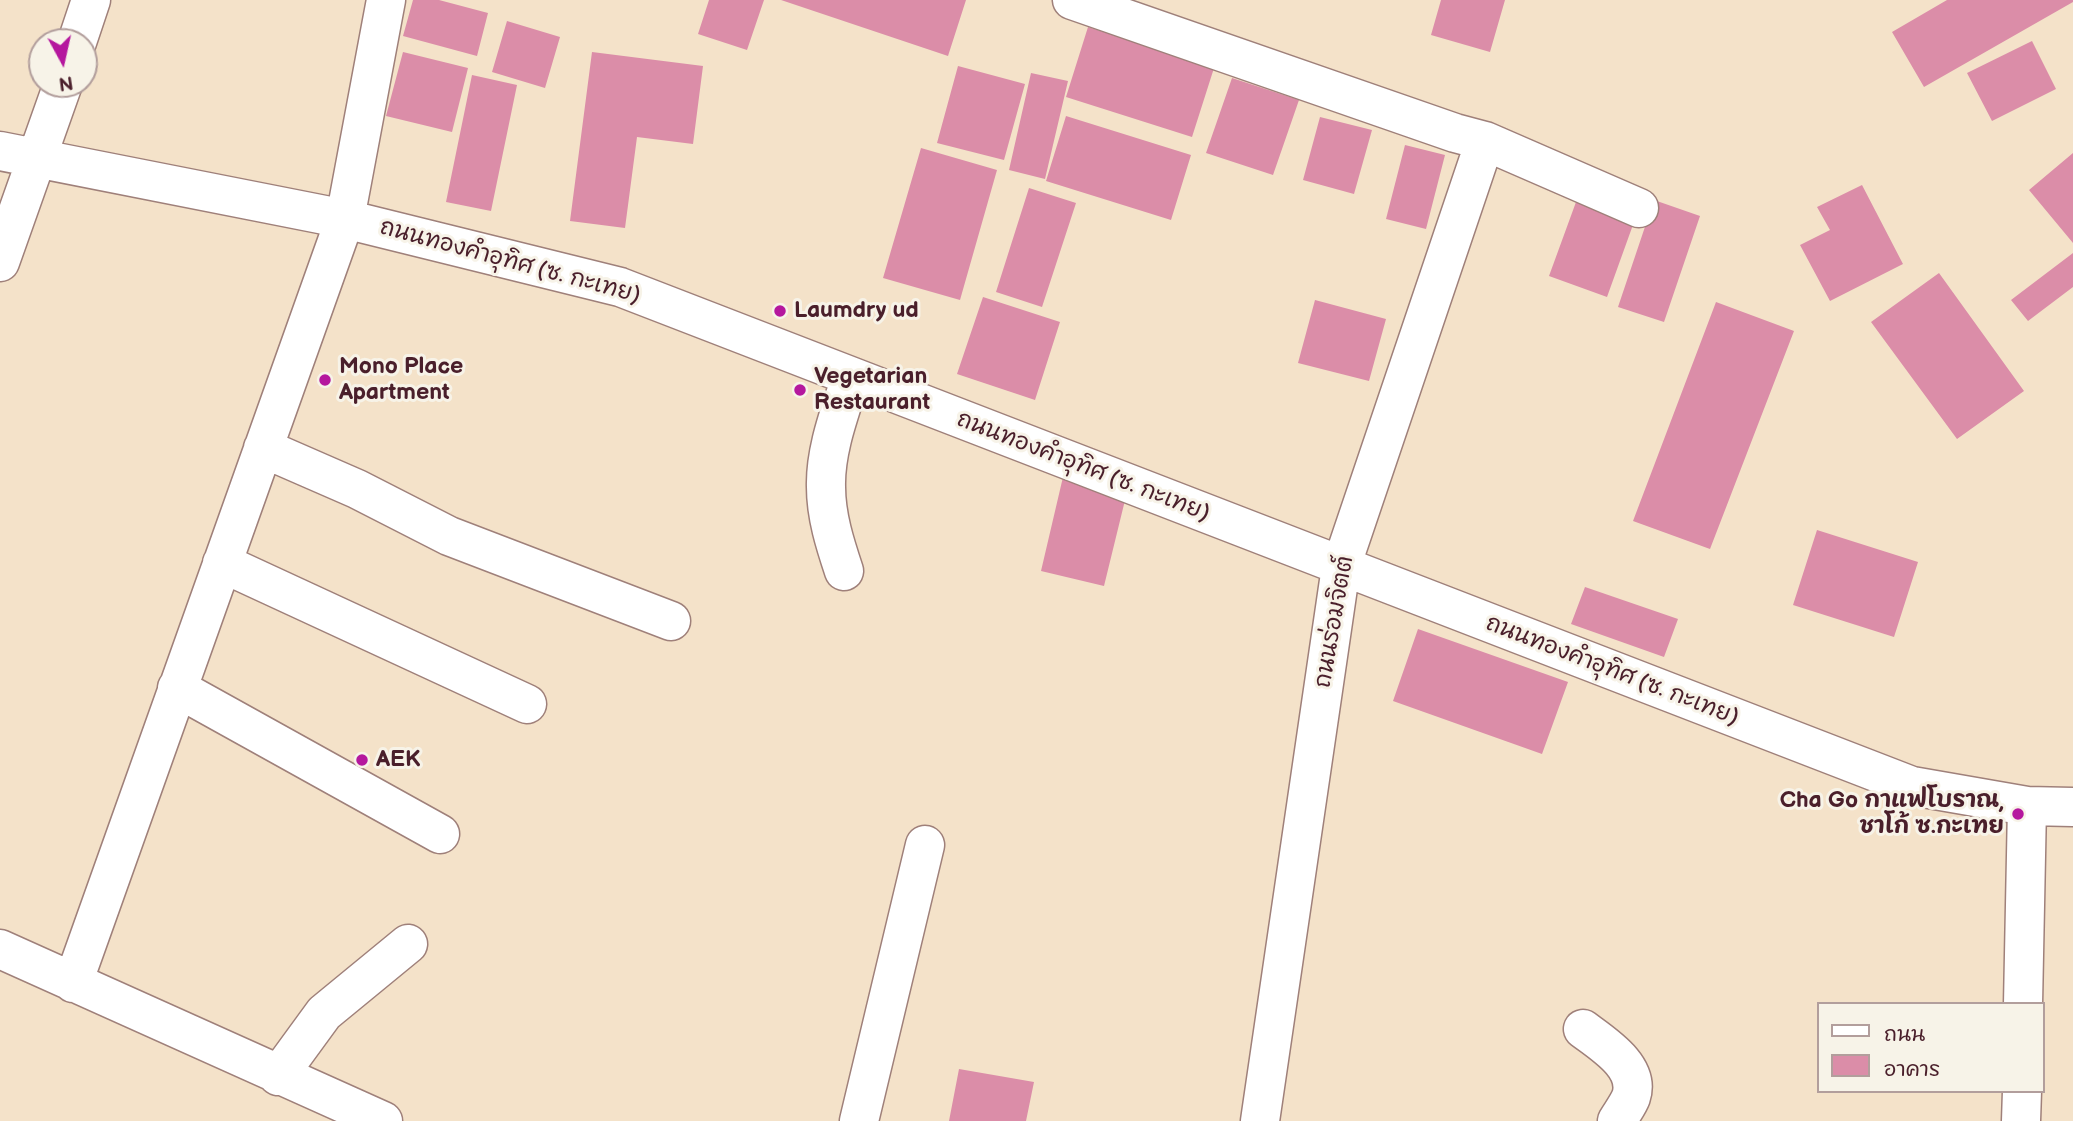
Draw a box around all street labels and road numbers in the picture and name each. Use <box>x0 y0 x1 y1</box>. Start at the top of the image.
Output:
street label: ถนนทองคำอุทิศ (ซ. กะเทย) <box>377 214 643 310</box>
street label: ถนนทองคำอุทิศ (ซ. กะเทย) <box>953 406 1213 528</box>
street label: ถนนร่อมจิตต์ <box>1310 554 1360 690</box>
street label: ถนนทองคำอุทิศ (ซ. กะเทย) <box>1482 610 1742 732</box>

